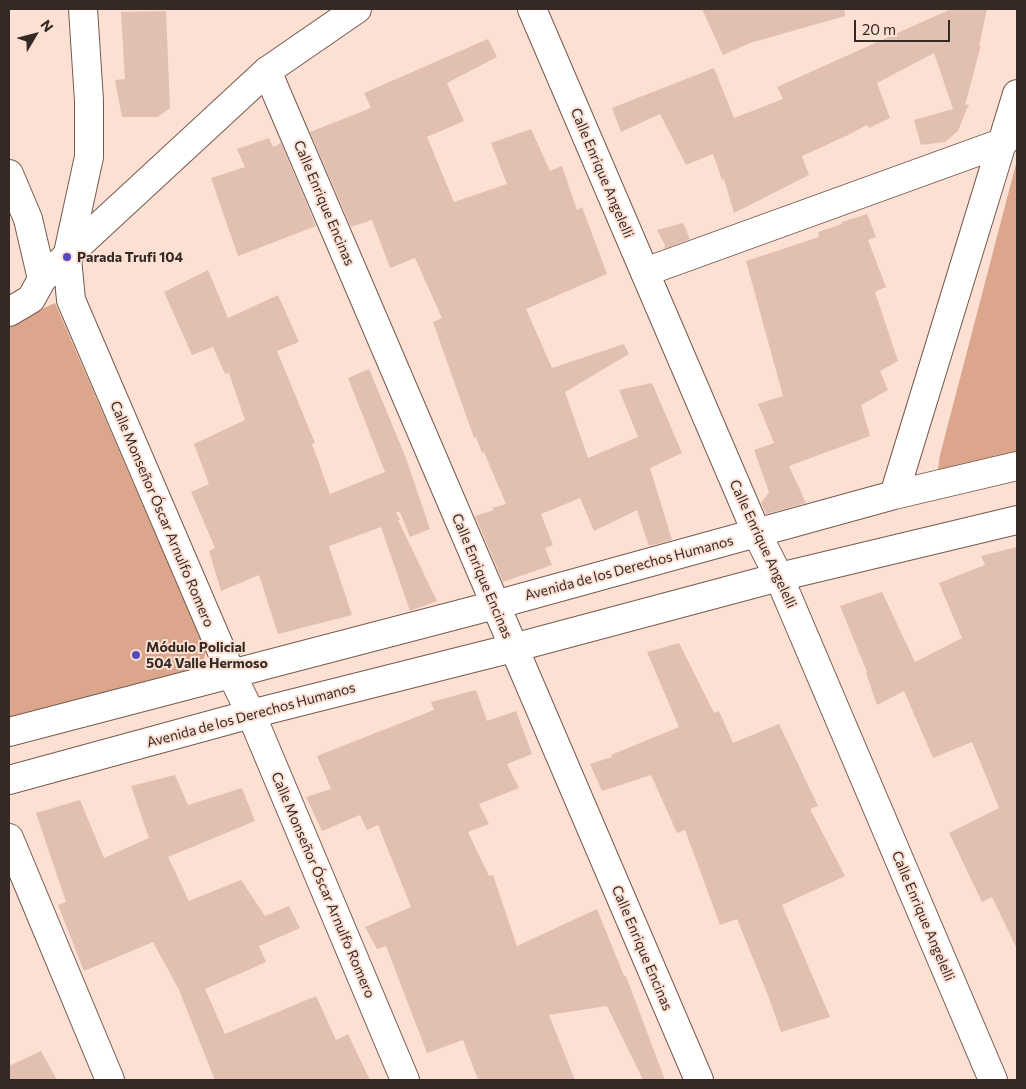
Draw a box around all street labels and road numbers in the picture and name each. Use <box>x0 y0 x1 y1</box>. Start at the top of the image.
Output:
street label: Calle Enrique Angelelli <box>567 105 637 241</box>
street label: Calle Enrique Encinas <box>290 138 358 268</box>
street label: Calle Monseñor Óscar Arnulfo Romero <box>107 398 217 630</box>
street label: Calle Enrique Angelelli <box>726 477 800 611</box>
street label: Calle Enrique Encinas <box>448 511 516 641</box>
street label: Avenida de los Derechos Humanos <box>523 532 735 604</box>
street label: Avenida de los Derechos Humanos <box>145 679 357 751</box>
street label: Calle Monseñor Óscar Arnulfo Romero <box>268 769 378 1001</box>
street label: Calle Enrique Angelelli <box>888 848 958 984</box>
street label: Calle Enrique Encinas <box>608 883 676 1013</box>

